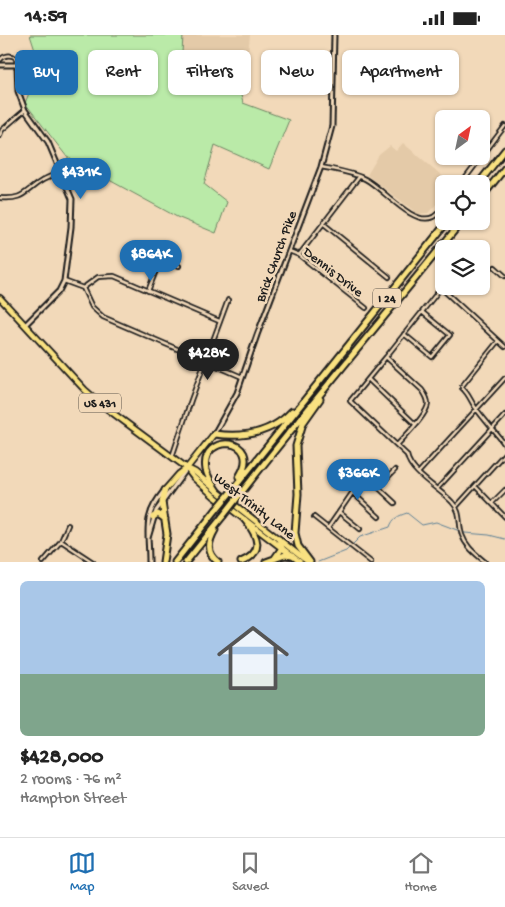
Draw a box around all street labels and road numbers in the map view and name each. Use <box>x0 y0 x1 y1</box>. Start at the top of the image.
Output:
street label: Brick Church Pike <box>253 208 302 306</box>
street label: Dennis Drive <box>298 244 367 302</box>
road number: I 24 <box>373 289 401 307</box>
road number: US 431 <box>79 393 121 413</box>
street label: West Trinity Lane <box>209 470 298 545</box>

